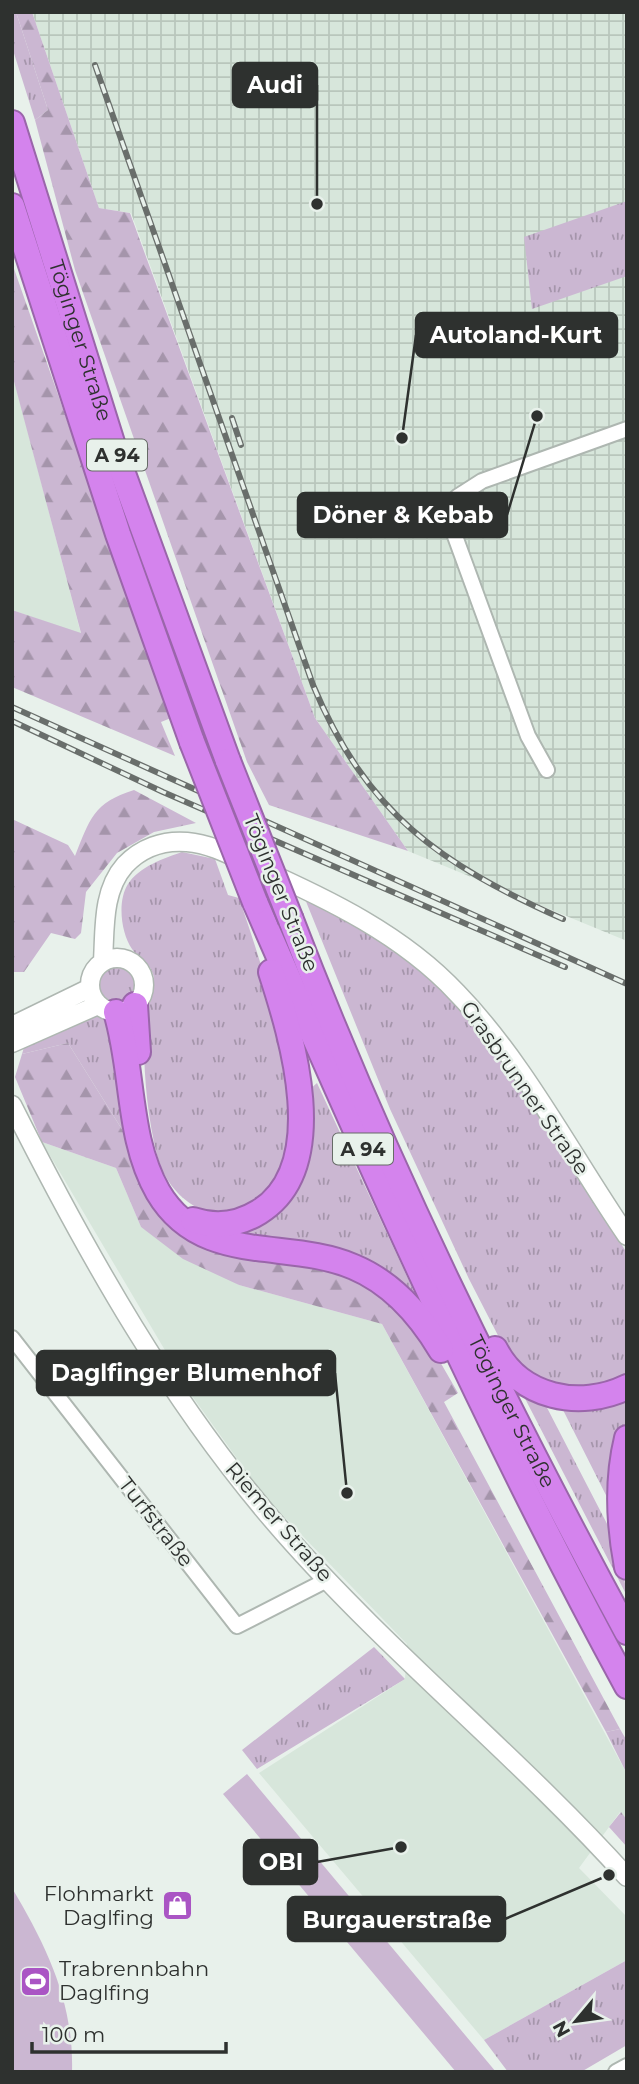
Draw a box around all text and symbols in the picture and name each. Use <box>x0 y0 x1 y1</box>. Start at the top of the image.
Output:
callout: Audi <box>233 63 317 107</box>
text: Audi <box>246 71 303 99</box>
street label: Töginger Straße <box>44 257 117 424</box>
callout: Autoland-Kurt <box>416 313 617 357</box>
text: Autoland-Kurt <box>429 321 602 349</box>
road number: A 94 <box>87 440 147 470</box>
callout: Döner & Kebab <box>298 493 507 537</box>
text: Döner & Kebab <box>313 501 494 529</box>
street label: Töginger Straße <box>239 811 324 975</box>
street label: Grasbrunner Straße <box>456 996 595 1179</box>
road number: A 94 <box>333 1134 393 1164</box>
street label: Töginger Straße <box>463 1331 561 1492</box>
callout: Daglfinger Blumenhof <box>37 1351 335 1395</box>
text: Daglfinger Blumenhof <box>51 1359 322 1387</box>
street label: Riemer Straße <box>221 1457 338 1587</box>
street label: Turfstraße <box>114 1472 199 1571</box>
callout: OBI <box>244 1840 317 1884</box>
text: OBI <box>259 1848 303 1876</box>
place label: Flohmarkt Daglfing <box>44 1881 154 1930</box>
shop icon: Flohmarkt Daglfing <box>160 1889 194 1923</box>
callout: Burgauerstraße <box>288 1897 505 1941</box>
text: Burgauerstraße <box>302 1906 492 1934</box>
place label: Trabrennbahn Daglfing <box>59 1956 209 2005</box>
sports icon: Trabrennbahn Daglfing <box>19 1964 53 1998</box>
north arrow <box>541 1986 611 2056</box>
scale bar <box>32 2010 226 2054</box>
text: N <box>548 2017 575 2041</box>
text: 100 m <box>42 2022 105 2047</box>

